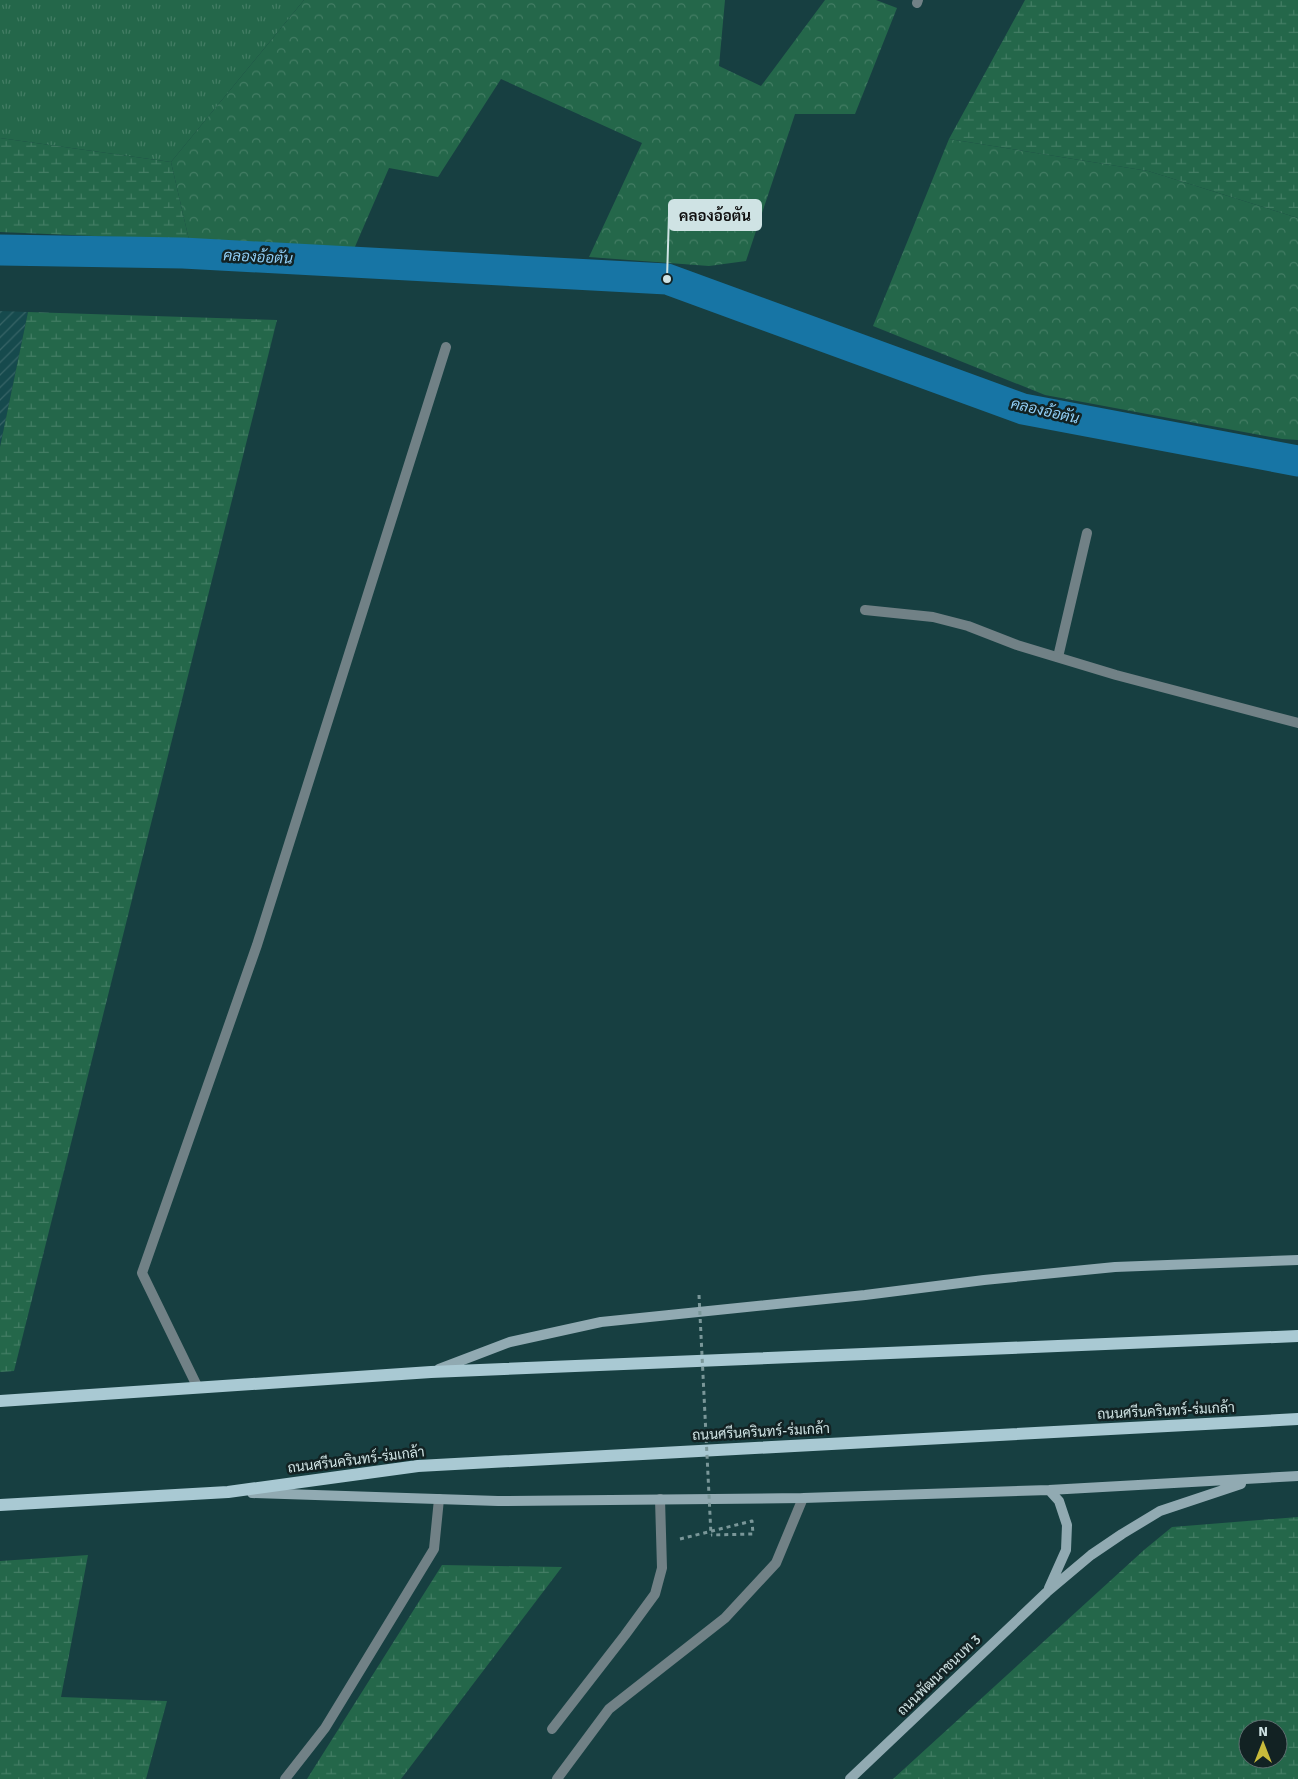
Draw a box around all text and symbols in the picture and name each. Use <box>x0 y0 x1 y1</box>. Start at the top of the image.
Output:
callout: คลองอ้อตัน <box>669 200 761 230</box>
text: คลองอ้อตัน <box>679 206 751 225</box>
water label: คลองอ้อตัน <box>223 245 294 268</box>
water label: คลองอ้อตัน <box>1009 393 1082 428</box>
street label: ถนนศรีนครินทร์-ร่มเกล้า <box>1097 1398 1235 1423</box>
street label: ถนนศรีนครินทร์-ร่มเกล้า <box>692 1419 830 1444</box>
street label: ถนนศรีนครินทร์-ร่มเกล้า <box>286 1442 425 1477</box>
street label: ถนนพัฒนาชนบท 3 <box>894 1631 984 1719</box>
north arrow <box>1238 1719 1288 1769</box>
text: N <box>1258 1723 1268 1740</box>

